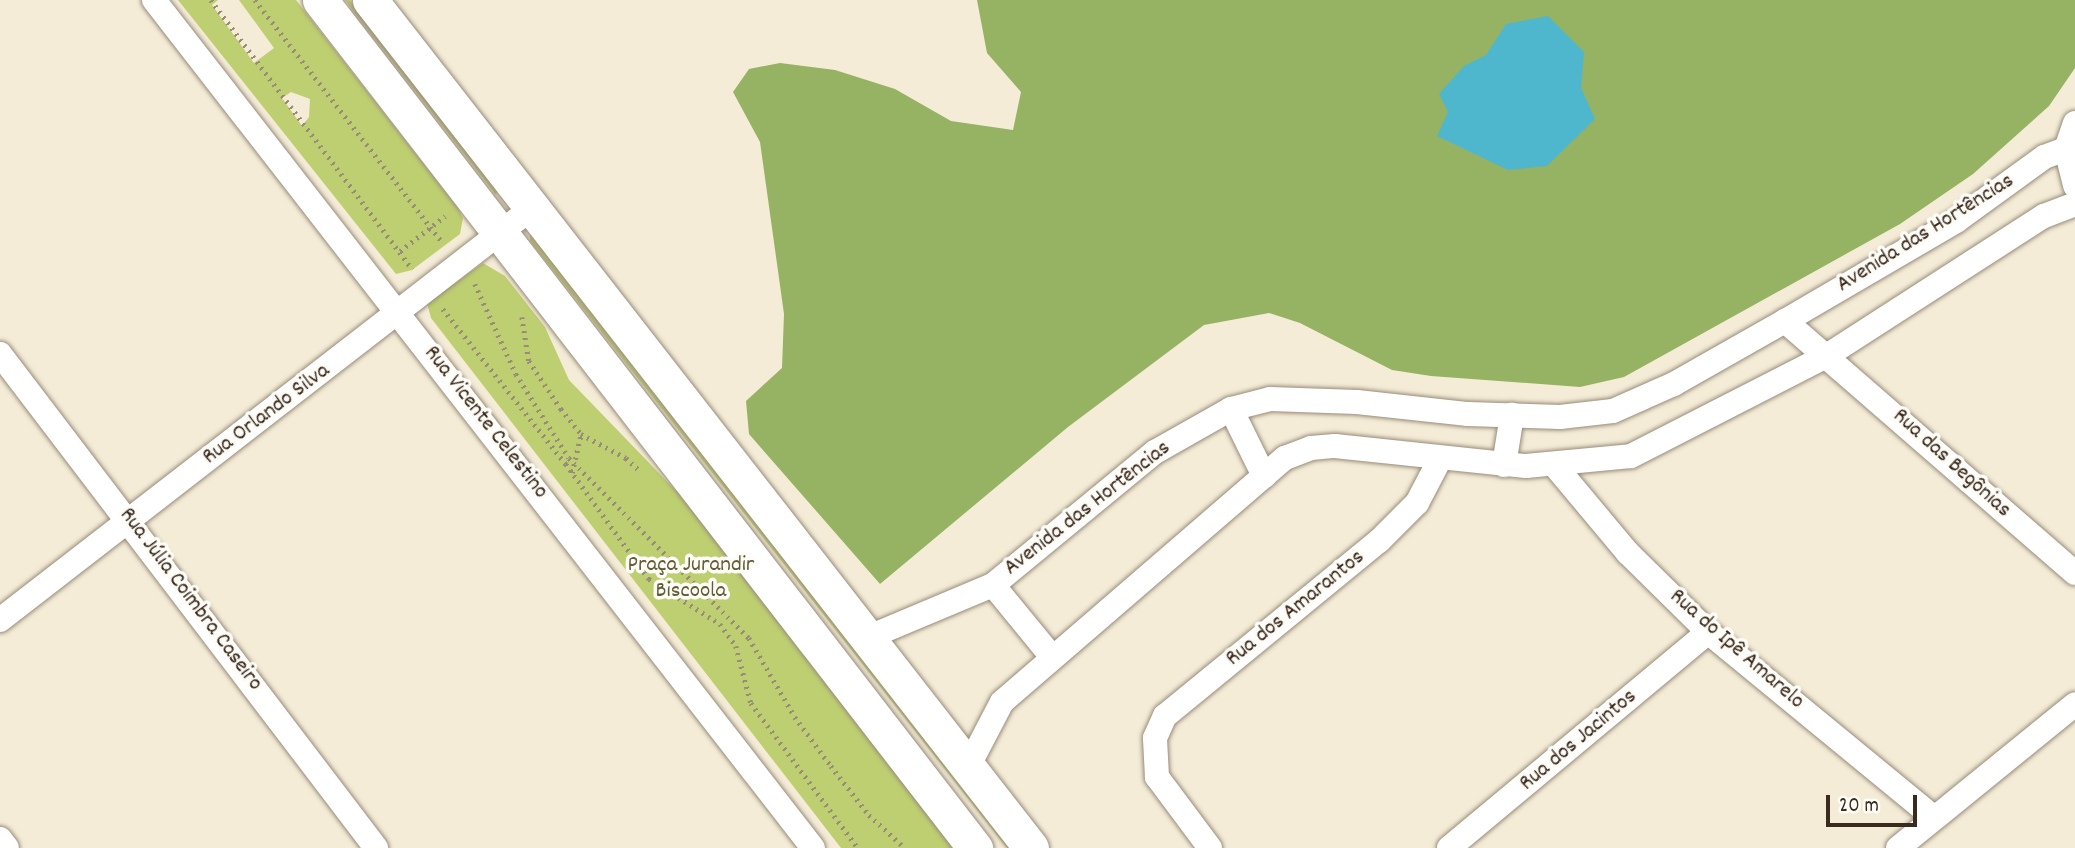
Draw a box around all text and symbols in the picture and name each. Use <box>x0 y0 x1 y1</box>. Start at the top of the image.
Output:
street label: Avenida das Hortências <box>1832 168 2020 300</box>
street label: Rua Vicente Celestino <box>417 341 553 505</box>
street label: Rua Orlando Silva <box>198 358 336 472</box>
street label: Rua das Begônias <box>1886 403 2016 525</box>
street label: Avenida das Hortências <box>999 435 1177 583</box>
street label: Rua Júlia Coimbra Caseiro <box>112 503 268 697</box>
street label: Rua dos Amarantos <box>1221 545 1371 673</box>
park label: Praça Jurandir Biscoola <box>628 552 754 606</box>
street label: Rua do Ipê Amarelo <box>1663 584 1809 716</box>
street label: Rua dos Jacintos <box>1515 684 1643 798</box>
scale bar <box>1830 782 1921 826</box>
text: 20 m <box>1839 792 1879 822</box>

